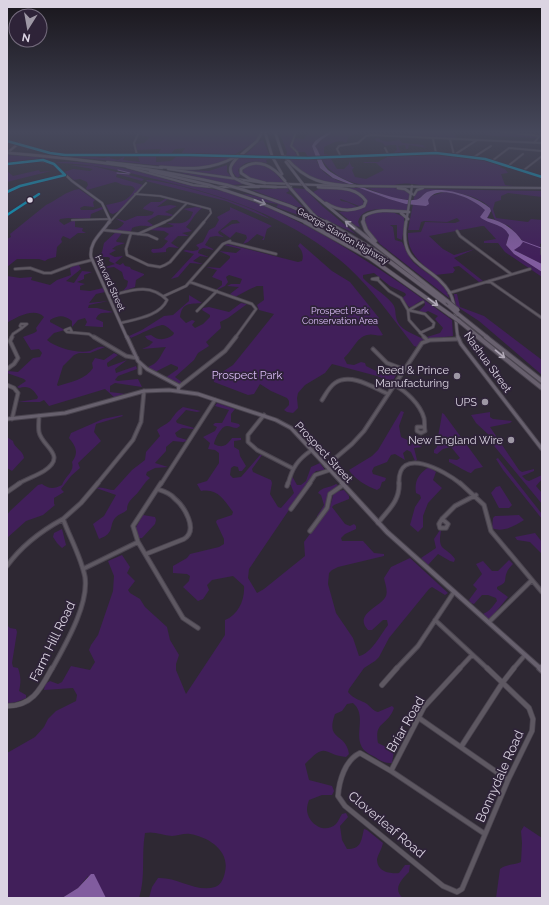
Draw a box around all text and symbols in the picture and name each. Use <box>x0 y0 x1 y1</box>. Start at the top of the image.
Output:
north arrow <box>8 8 48 48</box>
text: N <box>21 30 32 45</box>
unlabelled marker <box>25 195 35 205</box>
one-way arrow <box>254 199 266 207</box>
street label: George Stanton Highway <box>296 206 391 266</box>
one-way arrow <box>345 221 356 229</box>
street label: Harvard Street <box>93 254 127 312</box>
one-way arrow <box>427 298 438 307</box>
park label: Prospect Park Conservation Area <box>302 306 378 326</box>
street label: Nashua Street <box>461 329 514 395</box>
one-way arrow <box>495 350 506 359</box>
place label: Reed & Prince Manufacturing <box>375 364 450 390</box>
park label: Prospect Park <box>212 369 282 382</box>
marker: Reed & Prince Manufacturing <box>452 371 462 381</box>
place label: UPS <box>455 396 477 409</box>
marker: UPS <box>480 397 490 407</box>
street label: Prospect Street <box>292 419 355 486</box>
place label: New England Wire <box>408 434 504 447</box>
marker: New England Wire <box>506 435 516 445</box>
street label: Farm Hill Road <box>27 599 78 684</box>
street label: Briar Road <box>383 694 427 755</box>
street label: Bonnydale Road <box>472 728 526 825</box>
street label: Cloverleaf Road <box>345 788 428 861</box>

